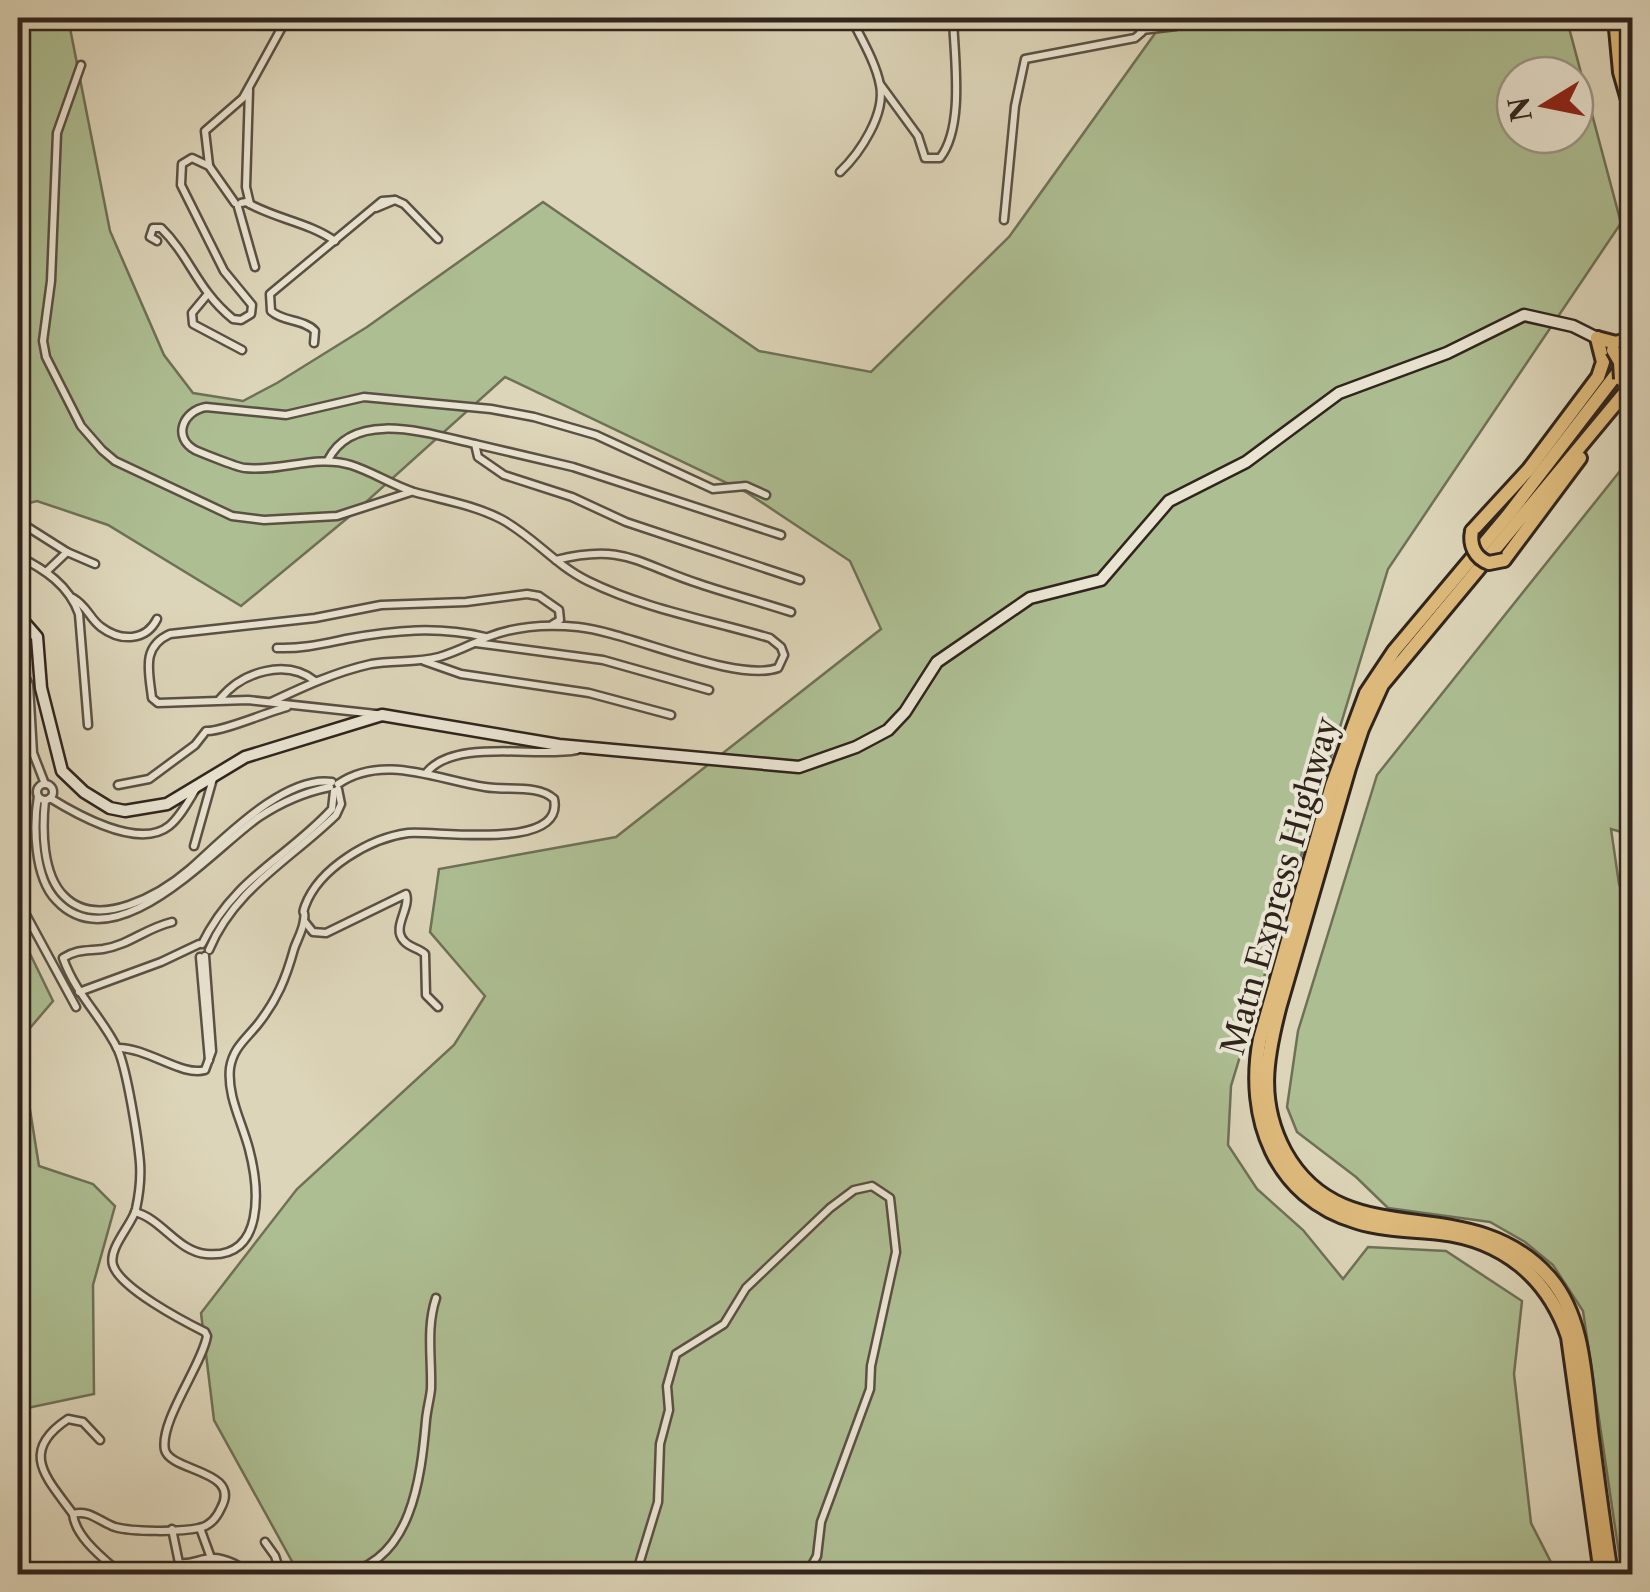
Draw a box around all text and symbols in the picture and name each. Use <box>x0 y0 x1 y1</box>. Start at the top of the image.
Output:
north arrow <box>1495 55 1595 155</box>
text: N <box>1502 94 1539 124</box>
street label: Matn Express Highway <box>1213 711 1347 1059</box>

